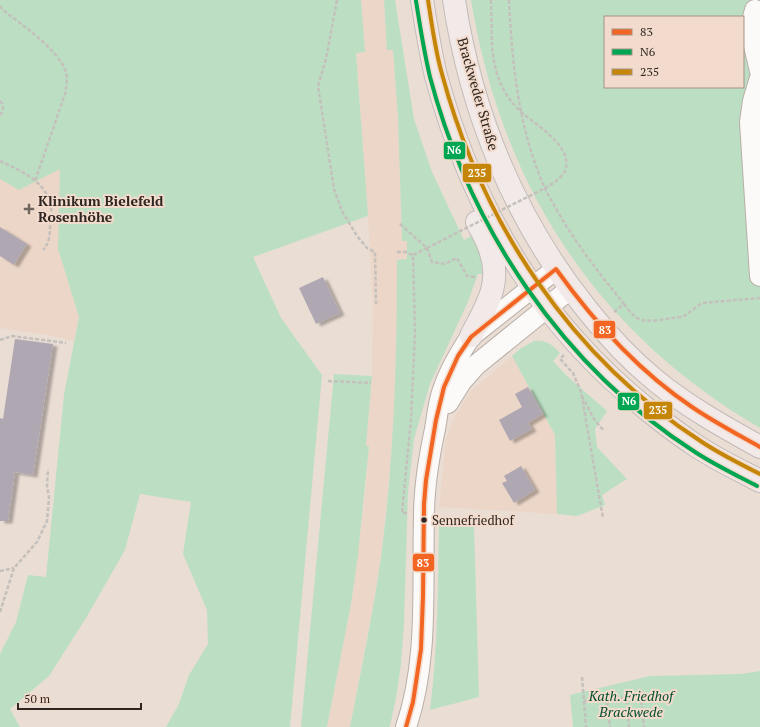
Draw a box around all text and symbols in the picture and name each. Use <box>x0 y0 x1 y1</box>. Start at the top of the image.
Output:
legend <box>604 16 744 88</box>
text: 83 <box>640 24 653 39</box>
street label: Brackweder Straße <box>453 35 504 153</box>
text: N6 <box>640 44 656 59</box>
text: 235 <box>640 64 659 79</box>
line badge: N6 <box>443 141 466 160</box>
text: N6 <box>447 143 461 157</box>
line badge: 235 <box>462 163 492 183</box>
text: 235 <box>468 166 486 180</box>
place label: Klinikum Bielefeld Rosenhöhe <box>38 191 164 226</box>
marker: Klinikum Bielefeld Rosenhöhe <box>23 203 35 215</box>
line badge: 83 <box>593 320 616 339</box>
text: 83 <box>599 323 611 337</box>
line badge: N6 <box>617 392 640 411</box>
text: N6 <box>622 394 636 408</box>
line badge: 235 <box>643 401 673 420</box>
text: 235 <box>649 403 667 417</box>
place label: Sennefriedhof <box>432 511 515 529</box>
marker: Sennefriedhof <box>419 515 429 525</box>
line badge: 83 <box>412 553 435 572</box>
text: 83 <box>417 556 429 570</box>
scale bar <box>18 685 141 711</box>
park label: Kath. Friedhof Brackwede <box>588 686 676 721</box>
text: 50 m <box>24 691 51 706</box>

